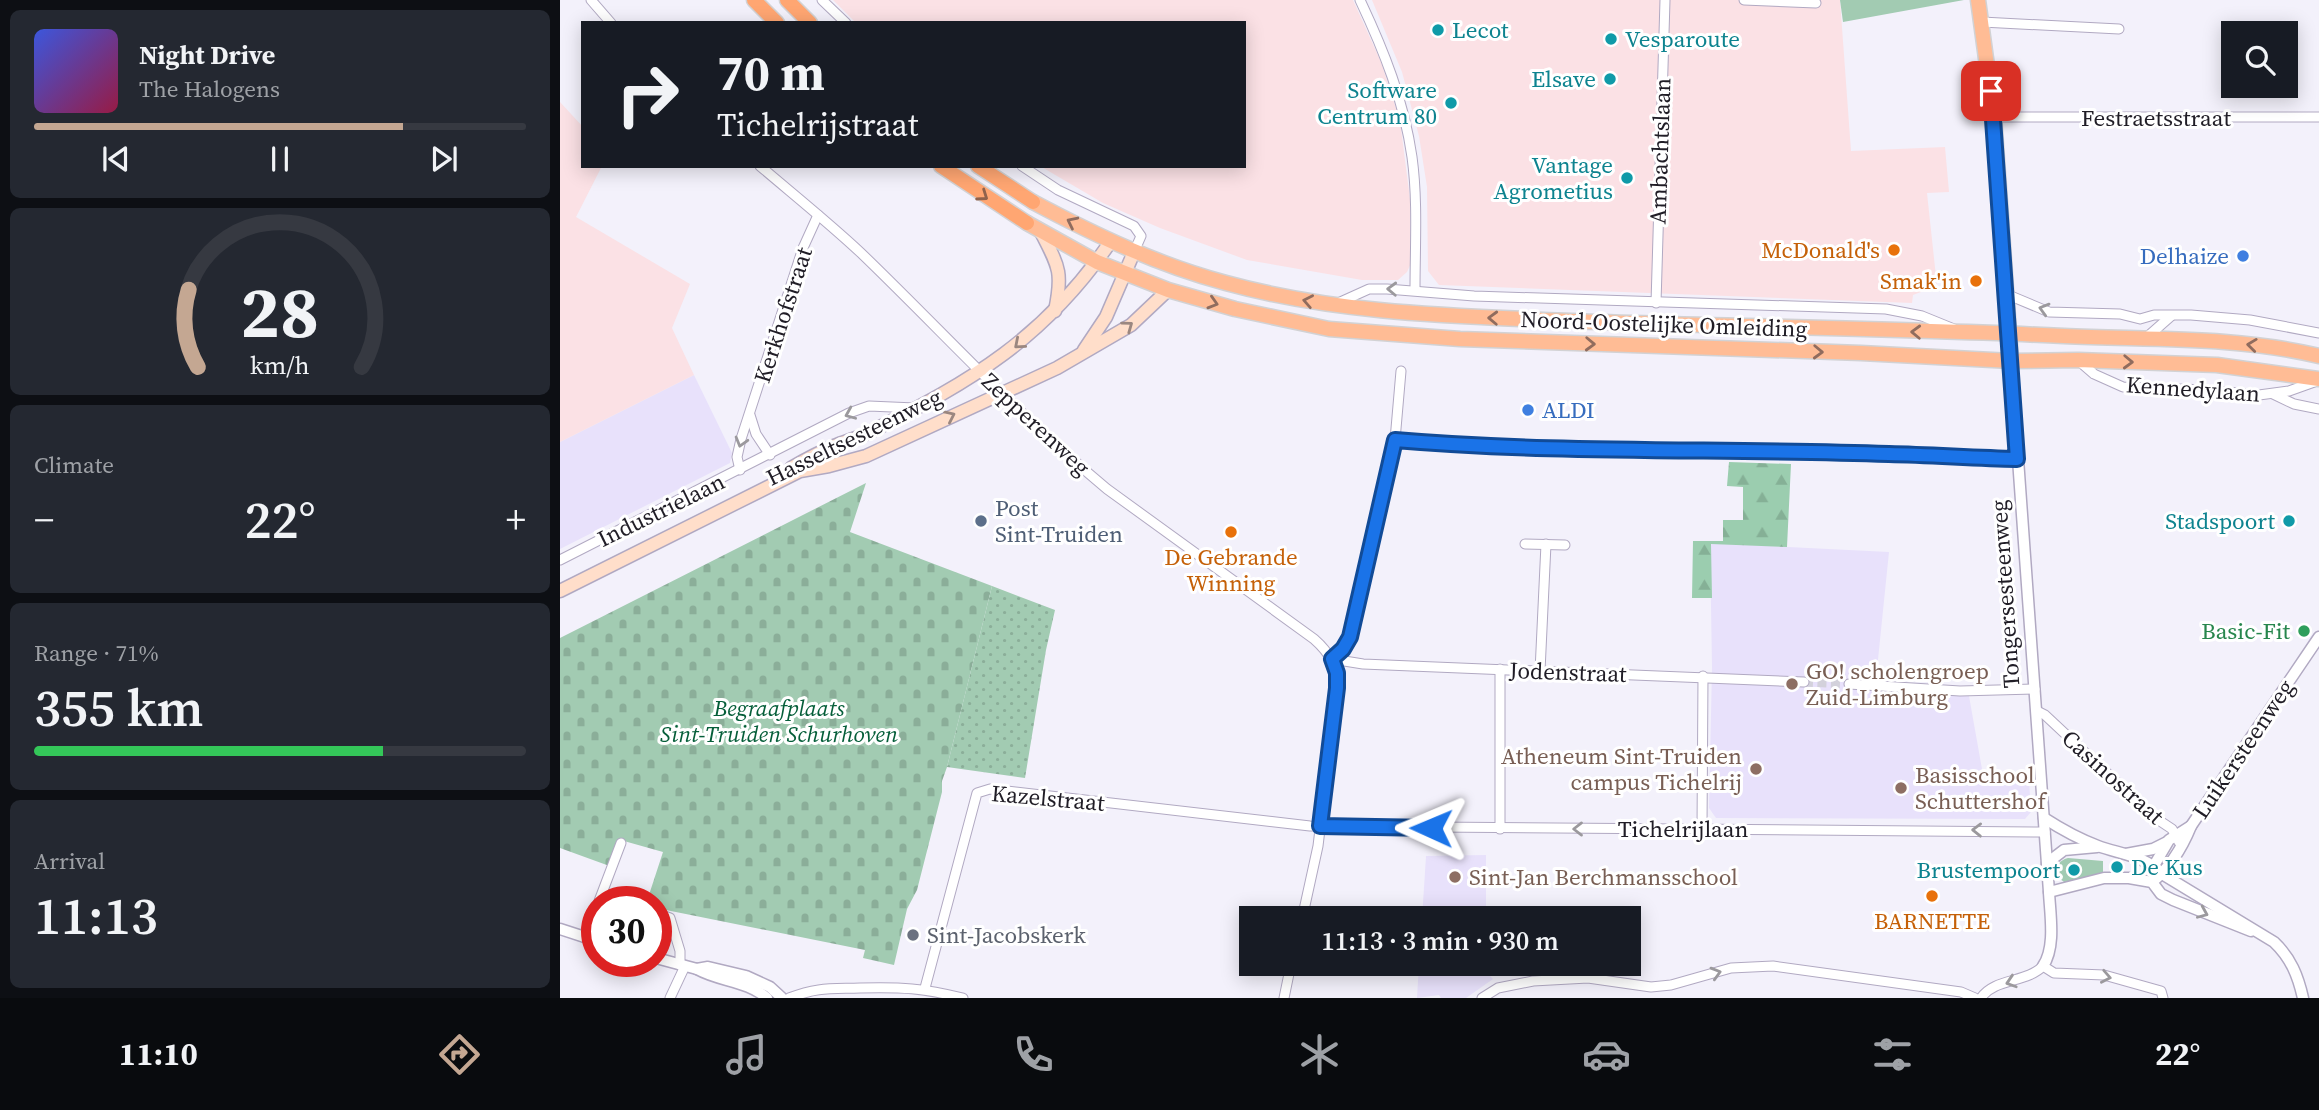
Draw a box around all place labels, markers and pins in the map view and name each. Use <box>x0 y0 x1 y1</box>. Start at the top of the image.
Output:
place label: Lecot <box>1452 14 1509 46</box>
marker: Lecot <box>1430 22 1446 38</box>
place label: Vesparoute <box>1625 23 1740 55</box>
marker: Vesparoute <box>1603 31 1619 47</box>
pin <box>1961 61 2021 121</box>
place label: Elsave <box>1531 63 1596 95</box>
marker: Elsave <box>1602 71 1618 87</box>
place label: Software Centrum 80 <box>1317 74 1437 132</box>
marker: Software Centrum 80 <box>1443 95 1459 111</box>
place label: Vantage Agrometius <box>1494 149 1613 207</box>
marker: Vantage Agrometius <box>1619 170 1635 186</box>
place label: McDonald's <box>1761 234 1880 266</box>
place label: Delhaize <box>2140 240 2229 272</box>
marker: McDonald's <box>1886 242 1902 258</box>
marker: Delhaize <box>2235 248 2251 264</box>
place label: Smak'in <box>1880 265 1962 297</box>
marker: Smak'in <box>1968 273 1984 289</box>
place label: ALDI <box>1542 394 1595 426</box>
marker: ALDI <box>1520 402 1536 418</box>
place label: Post Sint-Truiden <box>995 492 1123 550</box>
place label: Stadspoort <box>2165 505 2276 537</box>
marker: Post Sint-Truiden <box>973 513 989 529</box>
marker: Stadspoort <box>2281 513 2297 529</box>
marker: De Gebrande Winning <box>1223 524 1239 540</box>
place label: De Gebrande Winning <box>1164 541 1298 599</box>
place label: Basic-Fit <box>2201 615 2291 647</box>
marker: Basic-Fit <box>2296 623 2312 639</box>
place label: GO! scholengroep Zuid-Limburg <box>1806 655 1989 713</box>
marker: GO! scholengroep Zuid-Limburg <box>1784 676 1800 692</box>
place label: Atheneum Sint-Truiden campus Tichelrij <box>1501 740 1742 798</box>
place label: Basisschool Schuttershof <box>1915 759 2047 817</box>
marker: Atheneum Sint-Truiden campus Tichelrij <box>1748 761 1764 777</box>
marker: Basisschool Schuttershof <box>1893 780 1909 796</box>
place label: De Kus <box>2131 851 2203 883</box>
place label: Brustempoort <box>1917 854 2061 886</box>
marker: De Kus <box>2109 859 2125 875</box>
place label: Sint-Jan Berchmansschool <box>1469 861 1738 893</box>
marker: Brustempoort <box>2066 862 2082 878</box>
marker: Sint-Jan Berchmansschool <box>1447 869 1463 885</box>
marker: BARNETTE <box>1924 888 1940 904</box>
place label: BARNETTE <box>1874 905 1990 937</box>
place label: Sint-Jacobskerk <box>927 919 1086 951</box>
marker: Sint-Jacobskerk <box>905 927 921 943</box>

